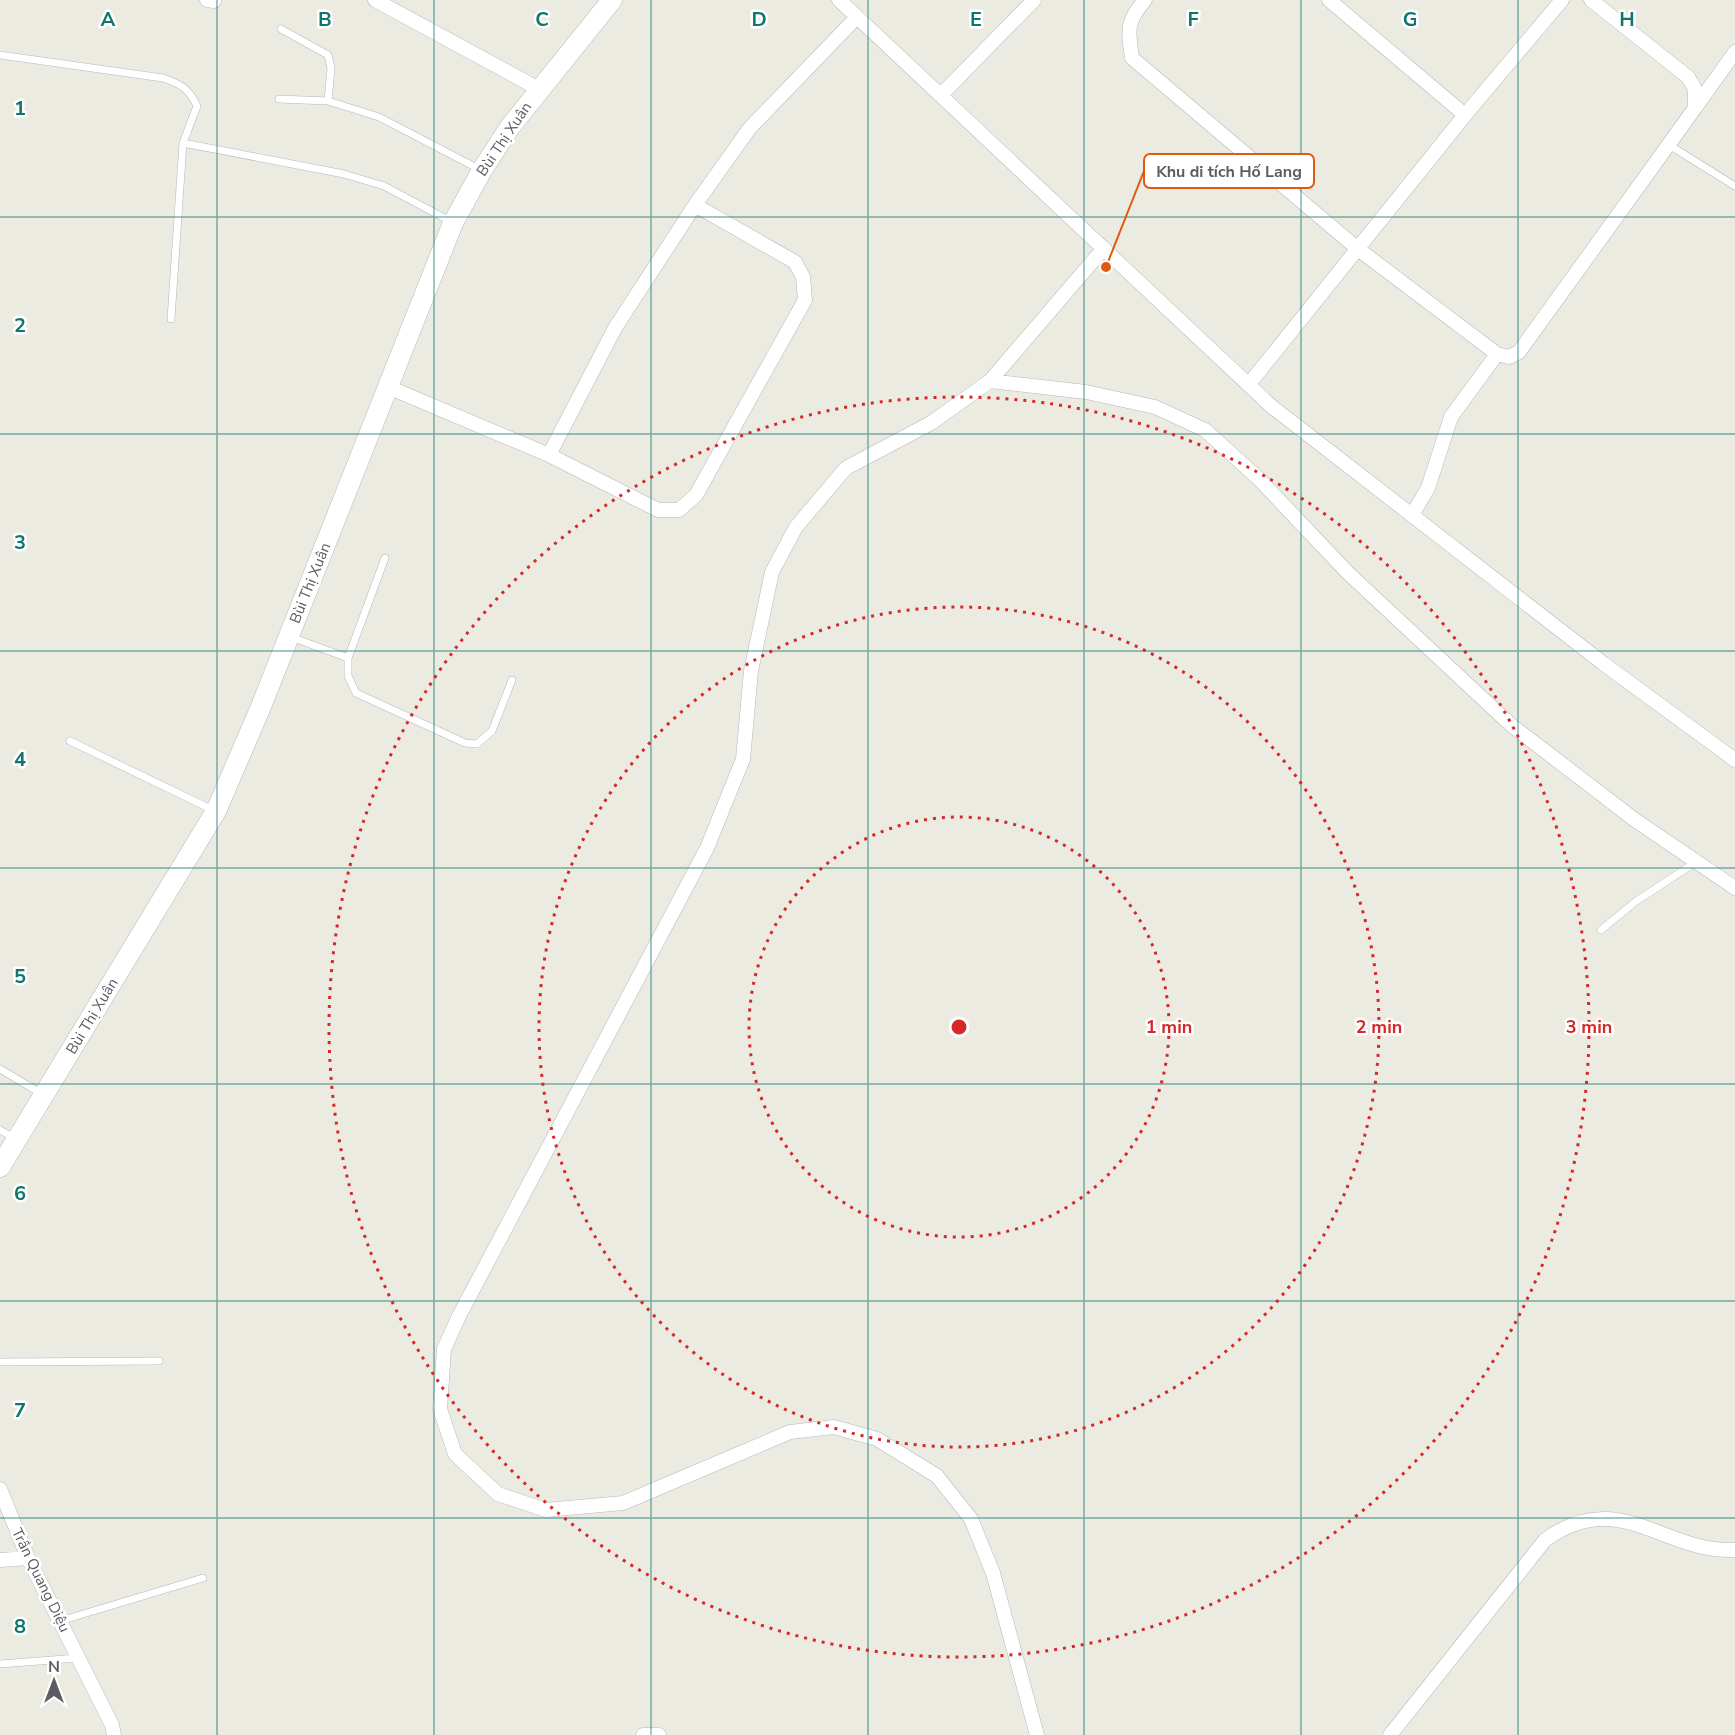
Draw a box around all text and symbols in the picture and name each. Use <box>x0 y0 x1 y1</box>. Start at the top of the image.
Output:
text: A <box>101 6 116 33</box>
text: B <box>318 6 332 33</box>
text: C <box>535 6 549 33</box>
text: D <box>751 6 767 33</box>
text: E <box>970 6 982 33</box>
text: F <box>1187 6 1199 33</box>
text: G <box>1403 6 1417 33</box>
text: H <box>1619 6 1635 33</box>
text: 1 <box>14 95 26 122</box>
street label: Bùi Thị Xuân <box>472 98 536 180</box>
callout: Khu di tích Hố Lang <box>1144 154 1314 188</box>
text: Khu di tích Hố Lang <box>1156 161 1302 183</box>
text: 2 <box>14 312 26 339</box>
text: 3 <box>14 529 26 556</box>
street label: Bùi Thị Xuân <box>285 540 335 626</box>
text: 4 <box>14 746 26 773</box>
text: 5 <box>14 963 26 990</box>
street label: Bùi Thị Xuân <box>61 974 123 1058</box>
text: 1 min <box>1146 1015 1192 1039</box>
text: 2 min <box>1356 1015 1402 1039</box>
text: 3 min <box>1566 1015 1612 1039</box>
centre of rings <box>949 1017 969 1037</box>
text: 6 <box>14 1180 26 1207</box>
text: 7 <box>14 1397 26 1424</box>
street label: Trần Quang Diệu <box>7 1525 75 1635</box>
text: 8 <box>14 1613 26 1640</box>
north arrow <box>24 1651 84 1711</box>
text: N <box>48 1656 60 1678</box>

